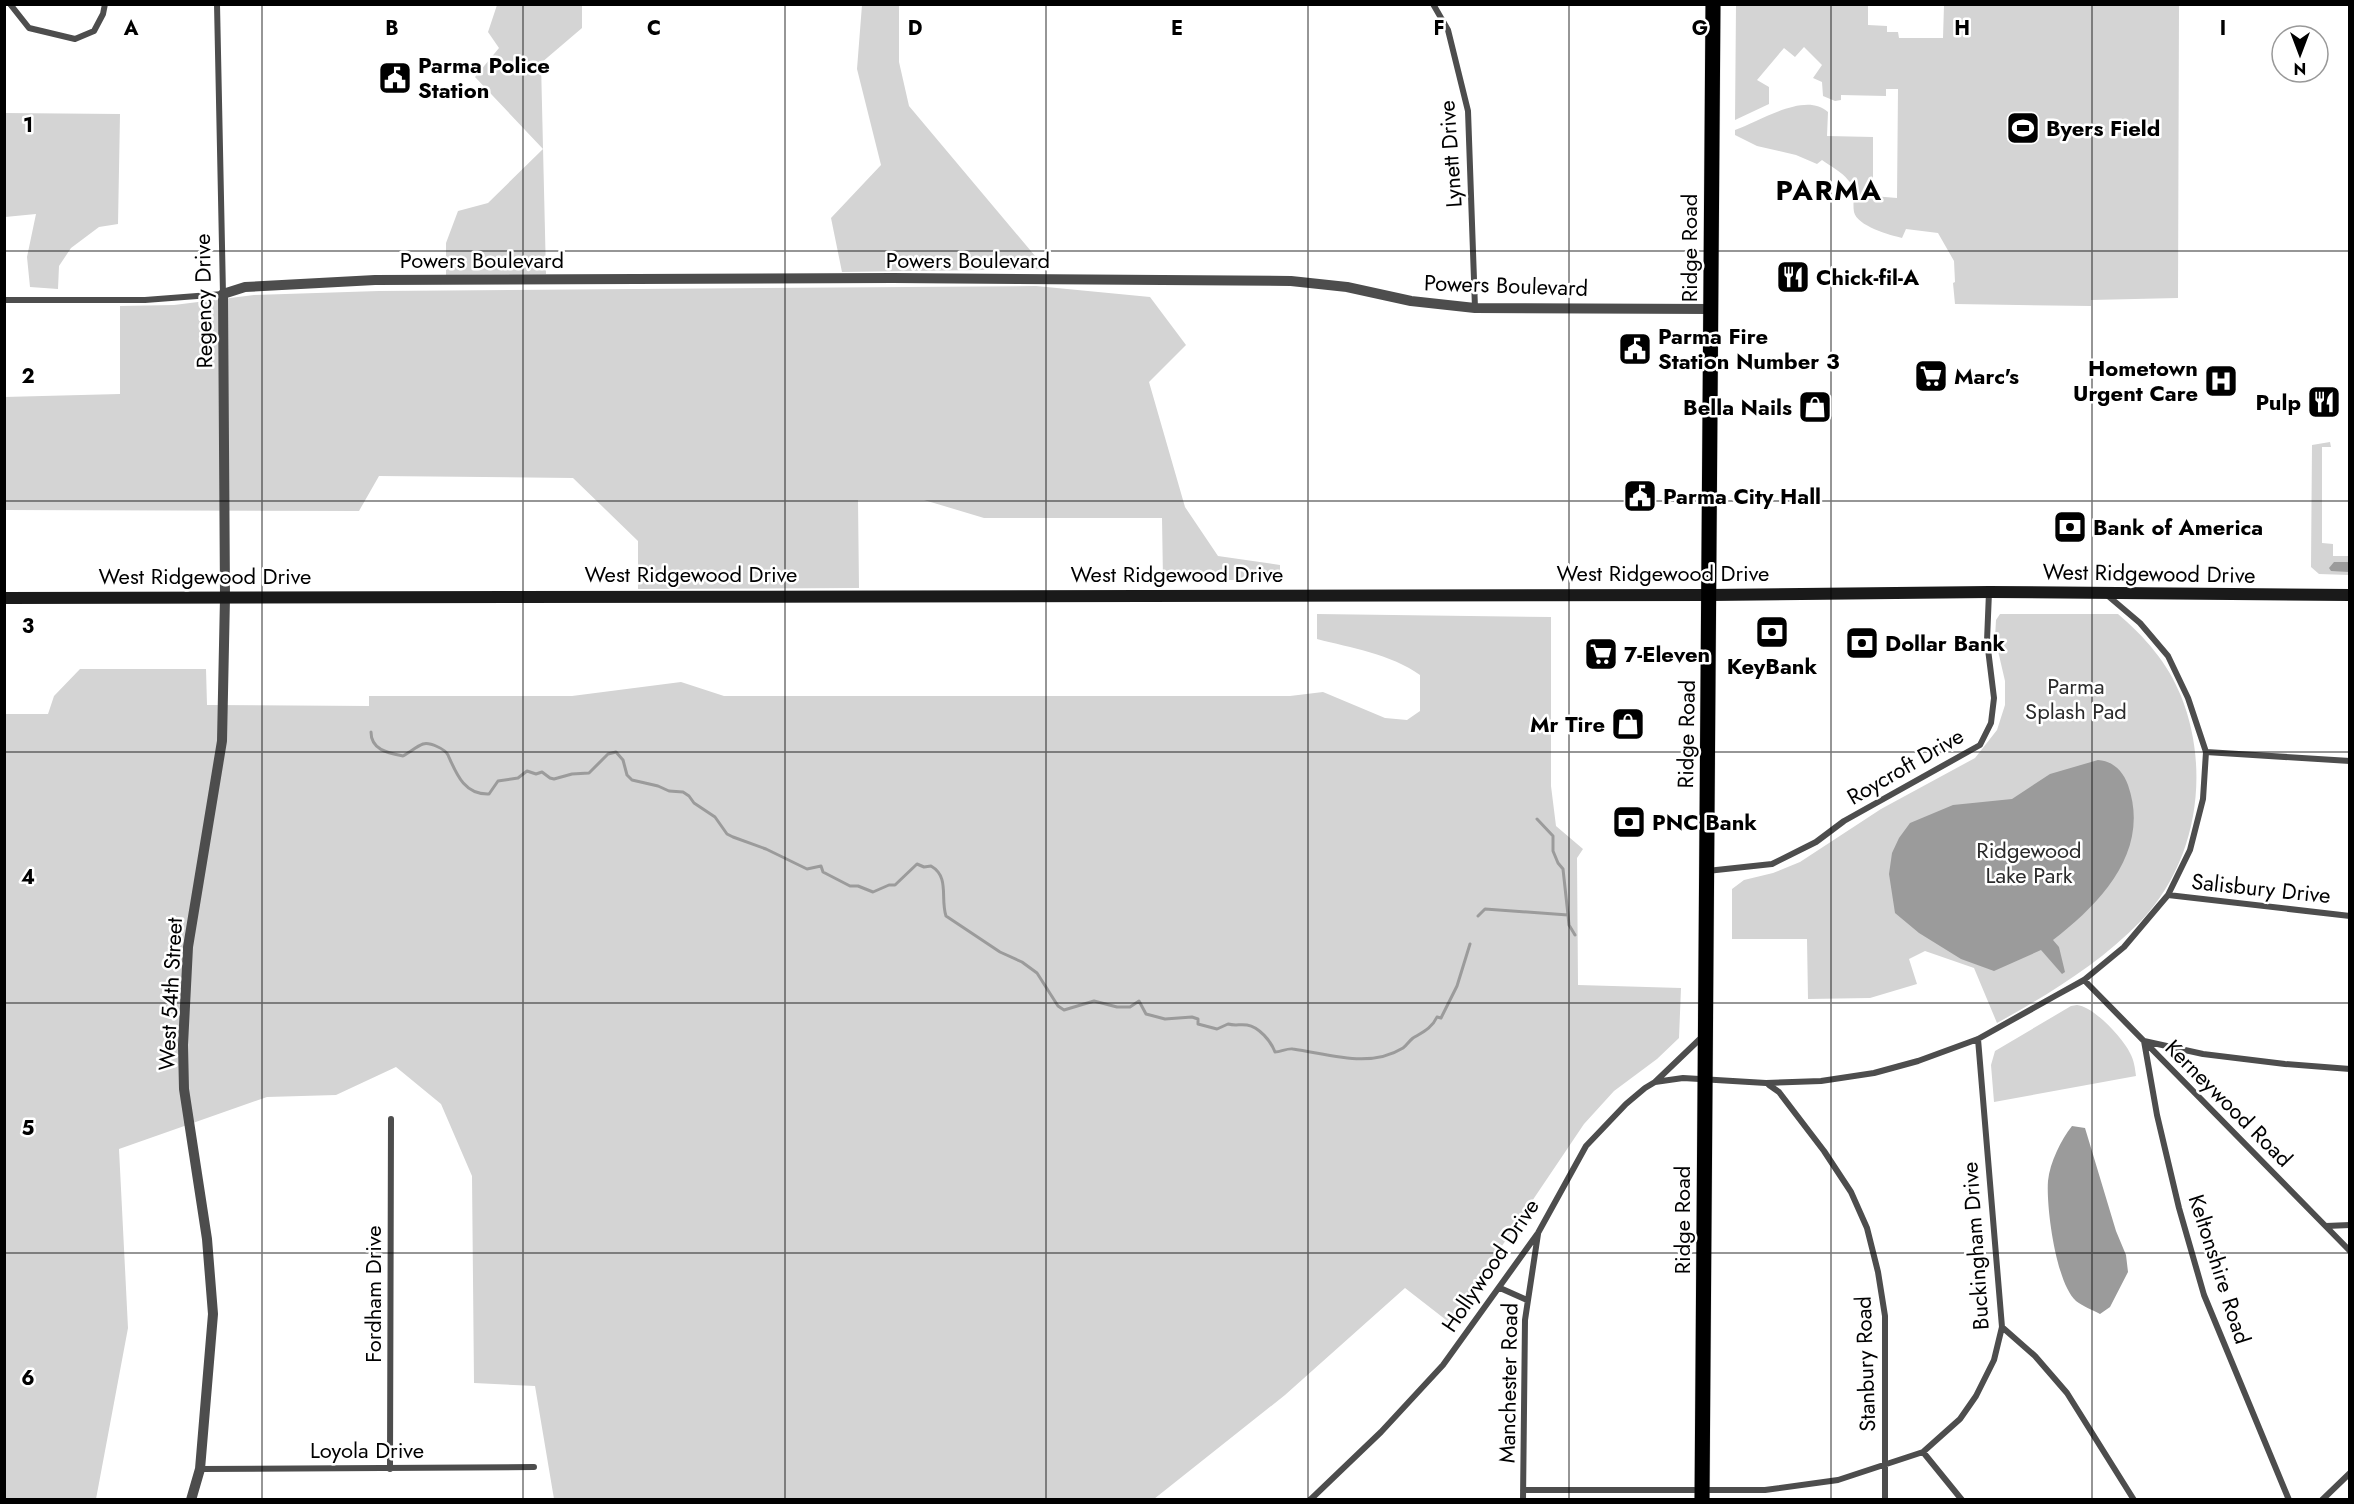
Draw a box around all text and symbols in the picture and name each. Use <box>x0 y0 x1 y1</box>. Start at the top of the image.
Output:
text: A <box>123 14 139 43</box>
text: B <box>385 14 399 43</box>
text: C <box>647 14 661 43</box>
text: D <box>908 14 922 43</box>
text: E <box>1171 14 1183 43</box>
text: F <box>1433 14 1445 43</box>
text: G <box>1692 14 1708 43</box>
text: H <box>1954 14 1970 43</box>
text: I <box>2220 14 2226 43</box>
north arrow <box>2270 24 2330 84</box>
place label: Parma Police Station <box>418 49 550 106</box>
text: N <box>2294 57 2306 80</box>
public building icon: Parma Police Station <box>377 60 413 96</box>
street label: Lynett Drive <box>1430 99 1470 209</box>
sports icon: Byers Field <box>2005 110 2041 146</box>
text: 1 <box>23 111 33 140</box>
place label: Byers Field <box>2046 112 2160 144</box>
district label: PARMA <box>1775 170 1883 211</box>
street label: Ridge Road <box>1673 194 1705 302</box>
street label: Regency Drive <box>186 233 220 369</box>
street label: Powers Boulevard <box>400 244 564 276</box>
street label: Powers Boulevard <box>886 244 1050 276</box>
restaurant icon: Chick-fil-A <box>1775 259 1811 295</box>
place label: Chick-fil-A <box>1816 261 1920 293</box>
street label: Powers Boulevard <box>1423 266 1589 304</box>
place label: Parma Fire Station Number 3 <box>1658 320 1840 377</box>
public building icon: Parma Fire Station Number 3 <box>1617 331 1653 367</box>
place label: Hometown Urgent Care <box>2073 352 2198 409</box>
supermarket icon: Marc's <box>1913 358 1949 394</box>
place label: Marc's <box>1954 360 2019 392</box>
text: 2 <box>21 362 35 391</box>
hospital icon: Hometown Urgent Care <box>2203 363 2239 399</box>
restaurant icon: Pulp <box>2306 384 2342 420</box>
place label: Pulp <box>2256 386 2301 418</box>
shop icon: Bella Nails <box>1797 389 1833 425</box>
place label: Bella Nails <box>1683 391 1792 423</box>
public building icon: Parma City Hall <box>1622 478 1658 514</box>
place label: Parma City Hall <box>1663 480 1821 512</box>
bank icon: Bank of America <box>2052 509 2088 545</box>
place label: Bank of America <box>2093 511 2263 543</box>
street label: West Ridgewood Drive <box>2042 555 2256 591</box>
street label: West Ridgewood Drive <box>1557 557 1769 589</box>
street label: West Ridgewood Drive <box>585 558 797 590</box>
street label: West Ridgewood Drive <box>1071 558 1283 590</box>
street label: West Ridgewood Drive <box>99 560 311 592</box>
text: 3 <box>22 612 34 641</box>
bank icon: KeyBank <box>1754 614 1790 650</box>
bank icon: Dollar Bank <box>1844 625 1880 661</box>
place label: Dollar Bank <box>1885 627 2006 659</box>
supermarket icon: 7-Eleven <box>1583 636 1619 672</box>
place label: 7-Eleven <box>1624 638 1710 670</box>
place label: KeyBank <box>1727 650 1817 682</box>
park label: Parma Splash Pad <box>2025 670 2127 727</box>
street label: Ridge Road <box>1669 679 1703 789</box>
shop icon: Mr Tire <box>1610 706 1646 742</box>
place label: Mr Tire <box>1530 708 1605 740</box>
street label: Roycroft Drive <box>1841 720 1969 812</box>
bank icon: PNC Bank <box>1611 804 1647 840</box>
place label: PNC Bank <box>1652 806 1757 838</box>
park label: Ridgewood Lake Park <box>1976 834 2082 891</box>
text: 4 <box>21 863 35 892</box>
street label: Salisbury Drive <box>2190 865 2332 911</box>
street label: West 54th Street <box>150 916 190 1071</box>
street label: Kerneywood Road <box>2158 1032 2300 1174</box>
text: 5 <box>22 1114 35 1143</box>
street label: Buckingham Drive <box>1953 1161 1997 1331</box>
street label: Ridge Road <box>1666 1166 1698 1274</box>
street label: Keltonshire Road <box>2181 1190 2259 1348</box>
street label: Hollywood Drive <box>1433 1192 1547 1338</box>
street label: Fordham Drive <box>357 1225 389 1363</box>
street label: Stanbury Road <box>1847 1296 1883 1432</box>
street label: Manchester Road <box>1491 1303 1525 1463</box>
text: 6 <box>21 1364 35 1393</box>
street label: Loyola Drive <box>310 1434 424 1466</box>

